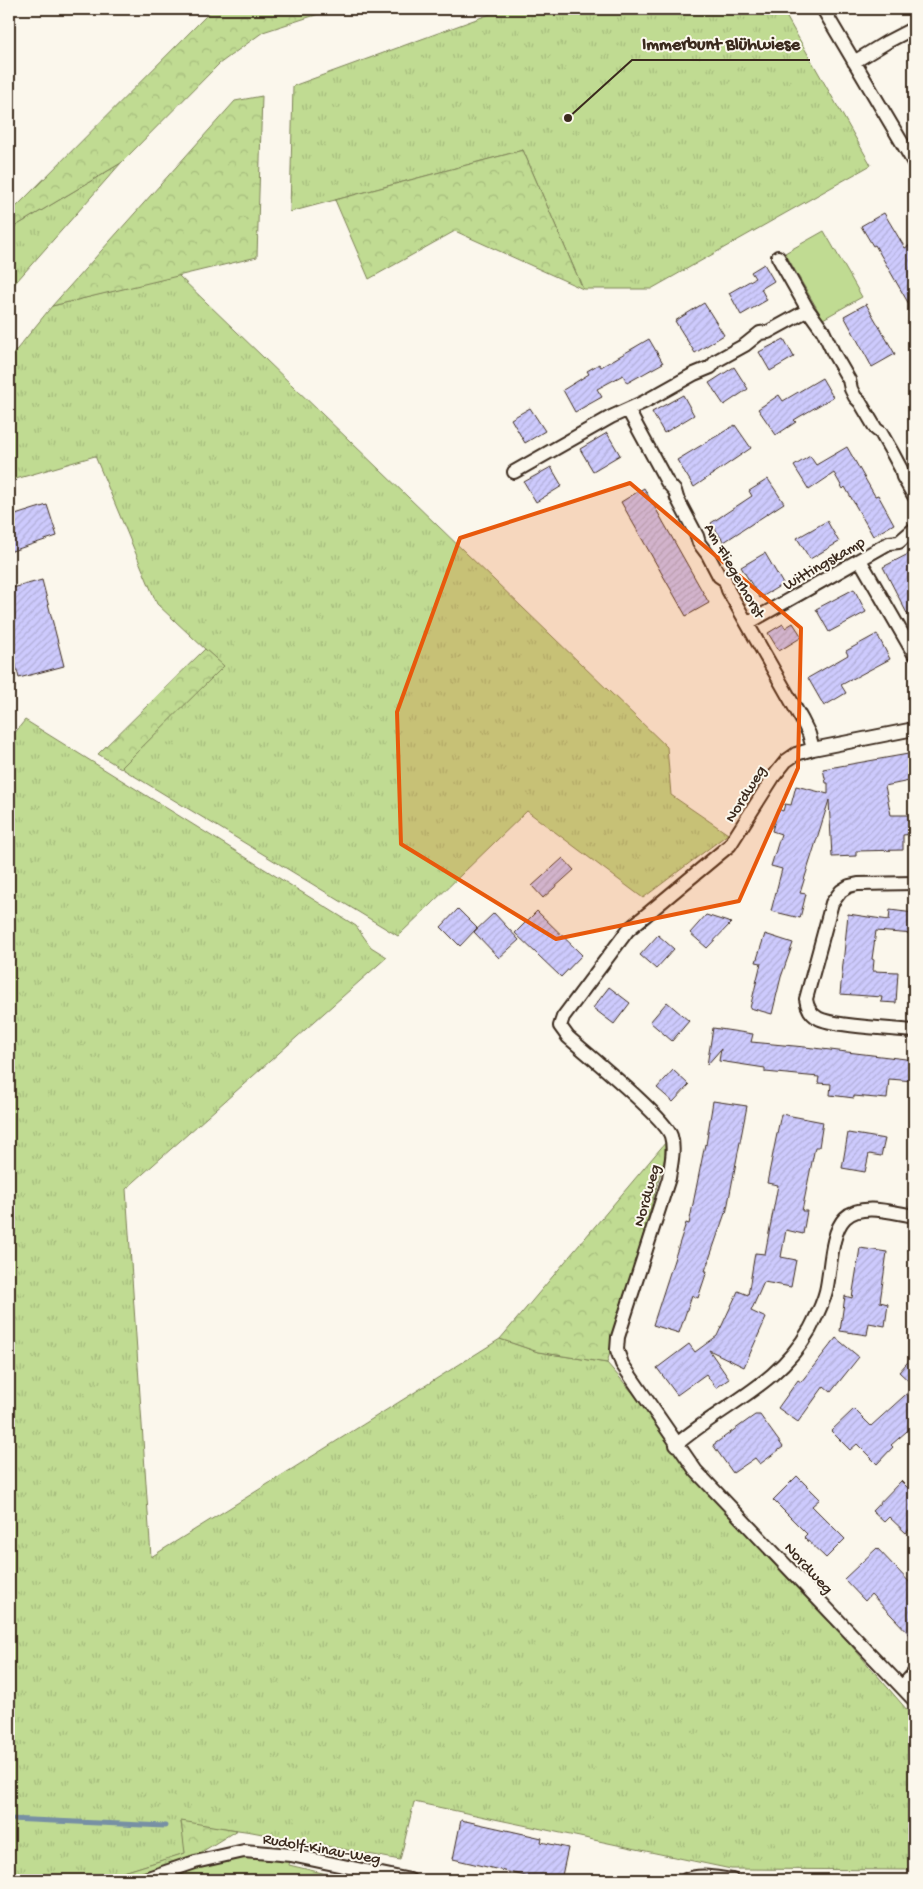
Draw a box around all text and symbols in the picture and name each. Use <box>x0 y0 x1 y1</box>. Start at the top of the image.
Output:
callout: Immerbunt Blühwiese <box>632 27 810 60</box>
text: Immerbunt Blühwiese <box>642 35 801 56</box>
street label: Am Fliegerhorst <box>698 521 768 624</box>
street label: Wittingskamp <box>780 534 869 596</box>
street label: Nordweg <box>722 763 772 827</box>
street label: Nordweg <box>630 1163 666 1229</box>
street label: Nordweg <box>779 1540 836 1599</box>
street label: Rudolf-Kinau-Weg <box>261 1831 382 1870</box>

